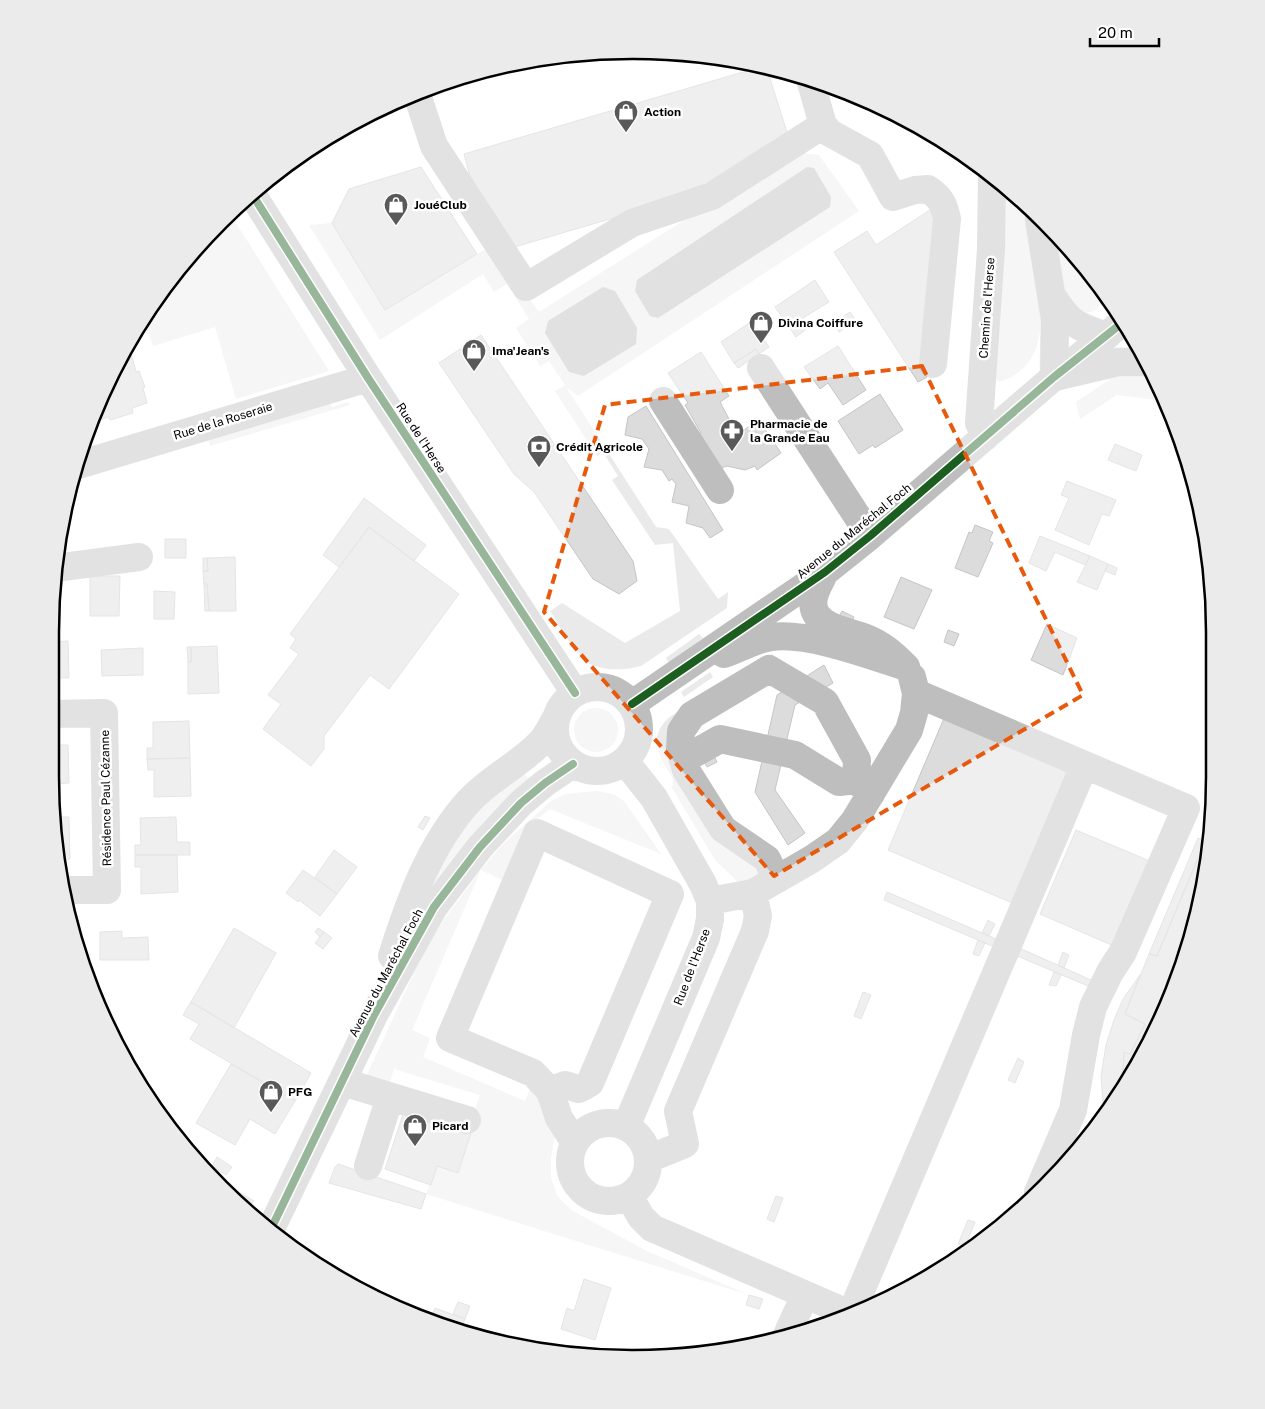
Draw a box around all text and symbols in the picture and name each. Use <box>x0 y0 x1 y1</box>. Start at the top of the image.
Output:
scale bar <box>1090 15 1159 47</box>
text: 20 m <box>1098 24 1133 41</box>
shop icon: Action <box>613 99 639 133</box>
place label: Action <box>644 105 681 119</box>
shop icon: JouéClub <box>383 192 409 226</box>
place label: JouéClub <box>414 198 467 212</box>
street label: Chemin de l'Herse <box>976 257 998 359</box>
shop icon: Divina Coiffure <box>748 310 774 344</box>
place label: Divina Coiffure <box>778 316 863 330</box>
shop icon: Ima'Jean's <box>461 338 487 372</box>
place label: Ima'Jean's <box>492 344 549 358</box>
street label: Rue de la Roseraie <box>172 399 274 443</box>
street label: Rue de l'Herse <box>393 400 449 476</box>
place label: Pharmacie de la Grande Eau <box>750 417 830 445</box>
pharmacy icon: Pharmacie de la Grande Eau <box>719 418 745 452</box>
bank icon: Crédit Agricole <box>526 434 552 468</box>
place label: Crédit Agricole <box>556 440 643 454</box>
street label: Avenue du Maréchal Foch <box>794 480 914 581</box>
street label: Résidence Paul Cézanne <box>98 729 114 866</box>
street label: Avenue du Maréchal Foch <box>346 906 426 1039</box>
street label: Rue de l'Herse <box>671 927 713 1007</box>
shop icon: PFG <box>258 1079 284 1113</box>
place label: PFG <box>288 1085 312 1099</box>
shop icon: Picard <box>402 1113 428 1147</box>
place label: Picard <box>432 1119 469 1133</box>

